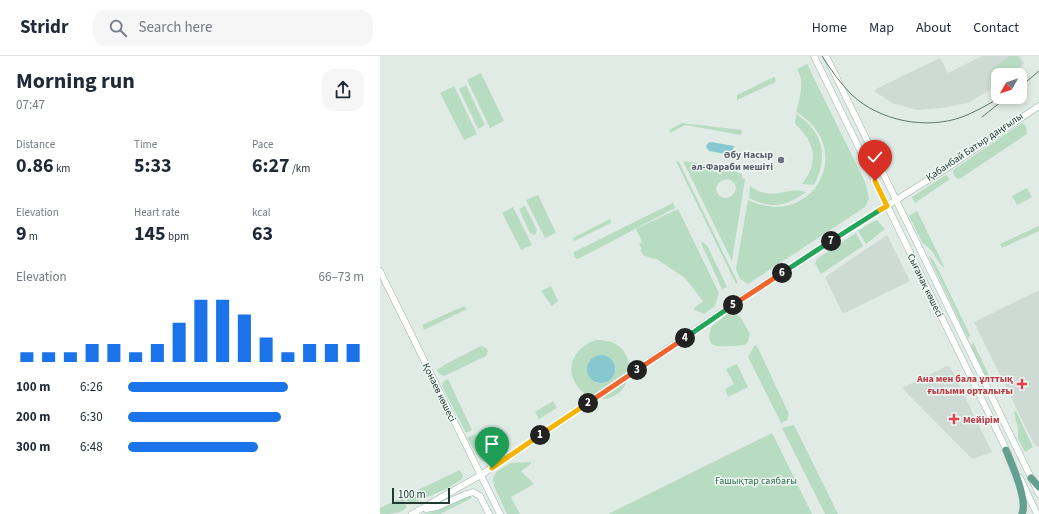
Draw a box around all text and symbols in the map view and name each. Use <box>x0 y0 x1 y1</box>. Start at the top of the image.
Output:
search box <box>93 10 373 46</box>
text: Stridr <box>20 14 69 41</box>
icon: search <box>107 17 129 39</box>
text: Search here <box>139 17 213 38</box>
text: Home <box>812 18 847 38</box>
text: Map <box>869 18 894 38</box>
text: About <box>916 18 951 38</box>
text: Contact <box>973 18 1019 38</box>
text: Morning run <box>16 65 135 97</box>
north arrow <box>991 68 1027 104</box>
map controls <box>991 68 1027 104</box>
button: share <box>322 69 364 111</box>
text: 07:47 <box>16 96 45 114</box>
street label: Қабанбай Батыр даңғылы <box>923 109 1026 185</box>
text: Distance <box>16 137 55 152</box>
text: Time <box>134 137 157 152</box>
text: Pace <box>252 137 274 152</box>
pin <box>858 140 892 181</box>
icon: check <box>864 146 886 168</box>
place label: Әбу Насыр әл-Фараби мешіті <box>691 148 773 174</box>
text: 0.86 <box>16 152 54 180</box>
text: 5:33 <box>134 152 172 180</box>
text: 6:27 <box>252 152 290 180</box>
marker: Әбу Насыр әл-Фараби мешіті <box>776 155 786 165</box>
text: km <box>54 161 70 176</box>
text: /km <box>290 161 310 176</box>
text: Elevation <box>16 205 59 220</box>
text: Heart rate <box>134 205 180 220</box>
text: kcal <box>252 205 271 220</box>
text: 9 <box>16 220 27 248</box>
text: 145 <box>134 220 166 248</box>
text: 63 <box>252 220 273 248</box>
text: m <box>27 229 38 244</box>
text: bpm <box>166 229 189 244</box>
pin: 7 <box>821 231 841 251</box>
text: 7 <box>828 233 834 248</box>
street label: Сығанақ көшесі <box>904 251 947 320</box>
pin: 6 <box>772 263 792 283</box>
text: 6 <box>779 265 785 280</box>
text: Elevation <box>16 268 67 286</box>
text: 66–73 m <box>319 268 364 286</box>
pin: 5 <box>723 295 743 315</box>
text: 5 <box>730 297 736 312</box>
pin: 4 <box>675 328 695 348</box>
text: 4 <box>682 330 688 345</box>
pin: 3 <box>627 360 647 380</box>
street label: Қонаев көшесі <box>419 361 459 424</box>
text: 3 <box>634 362 640 377</box>
place label: Ана мен бала ұлттық ғылыми орталығы <box>916 372 1013 398</box>
text: 100 m <box>16 378 50 396</box>
text: 6:26 <box>80 378 103 396</box>
marker: Ана мен бала ұлттық ғылыми орталығы <box>1016 378 1028 390</box>
pin: 2 <box>578 393 598 413</box>
text: 2 <box>585 395 591 410</box>
text: 200 m <box>16 408 50 426</box>
text: 6:30 <box>80 408 103 426</box>
marker: Мейірім <box>948 413 960 425</box>
place label: Мейірім <box>963 413 999 427</box>
pin: 1 <box>530 425 550 445</box>
pin <box>475 427 509 468</box>
text: 1 <box>537 427 543 442</box>
icon: arrive <box>481 433 503 455</box>
text: 300 m <box>16 438 50 456</box>
text: 6:48 <box>80 438 103 456</box>
park label: Ғашықтар саябағы <box>715 474 797 488</box>
scale bar <box>392 486 450 505</box>
text: 100 m <box>398 487 426 502</box>

